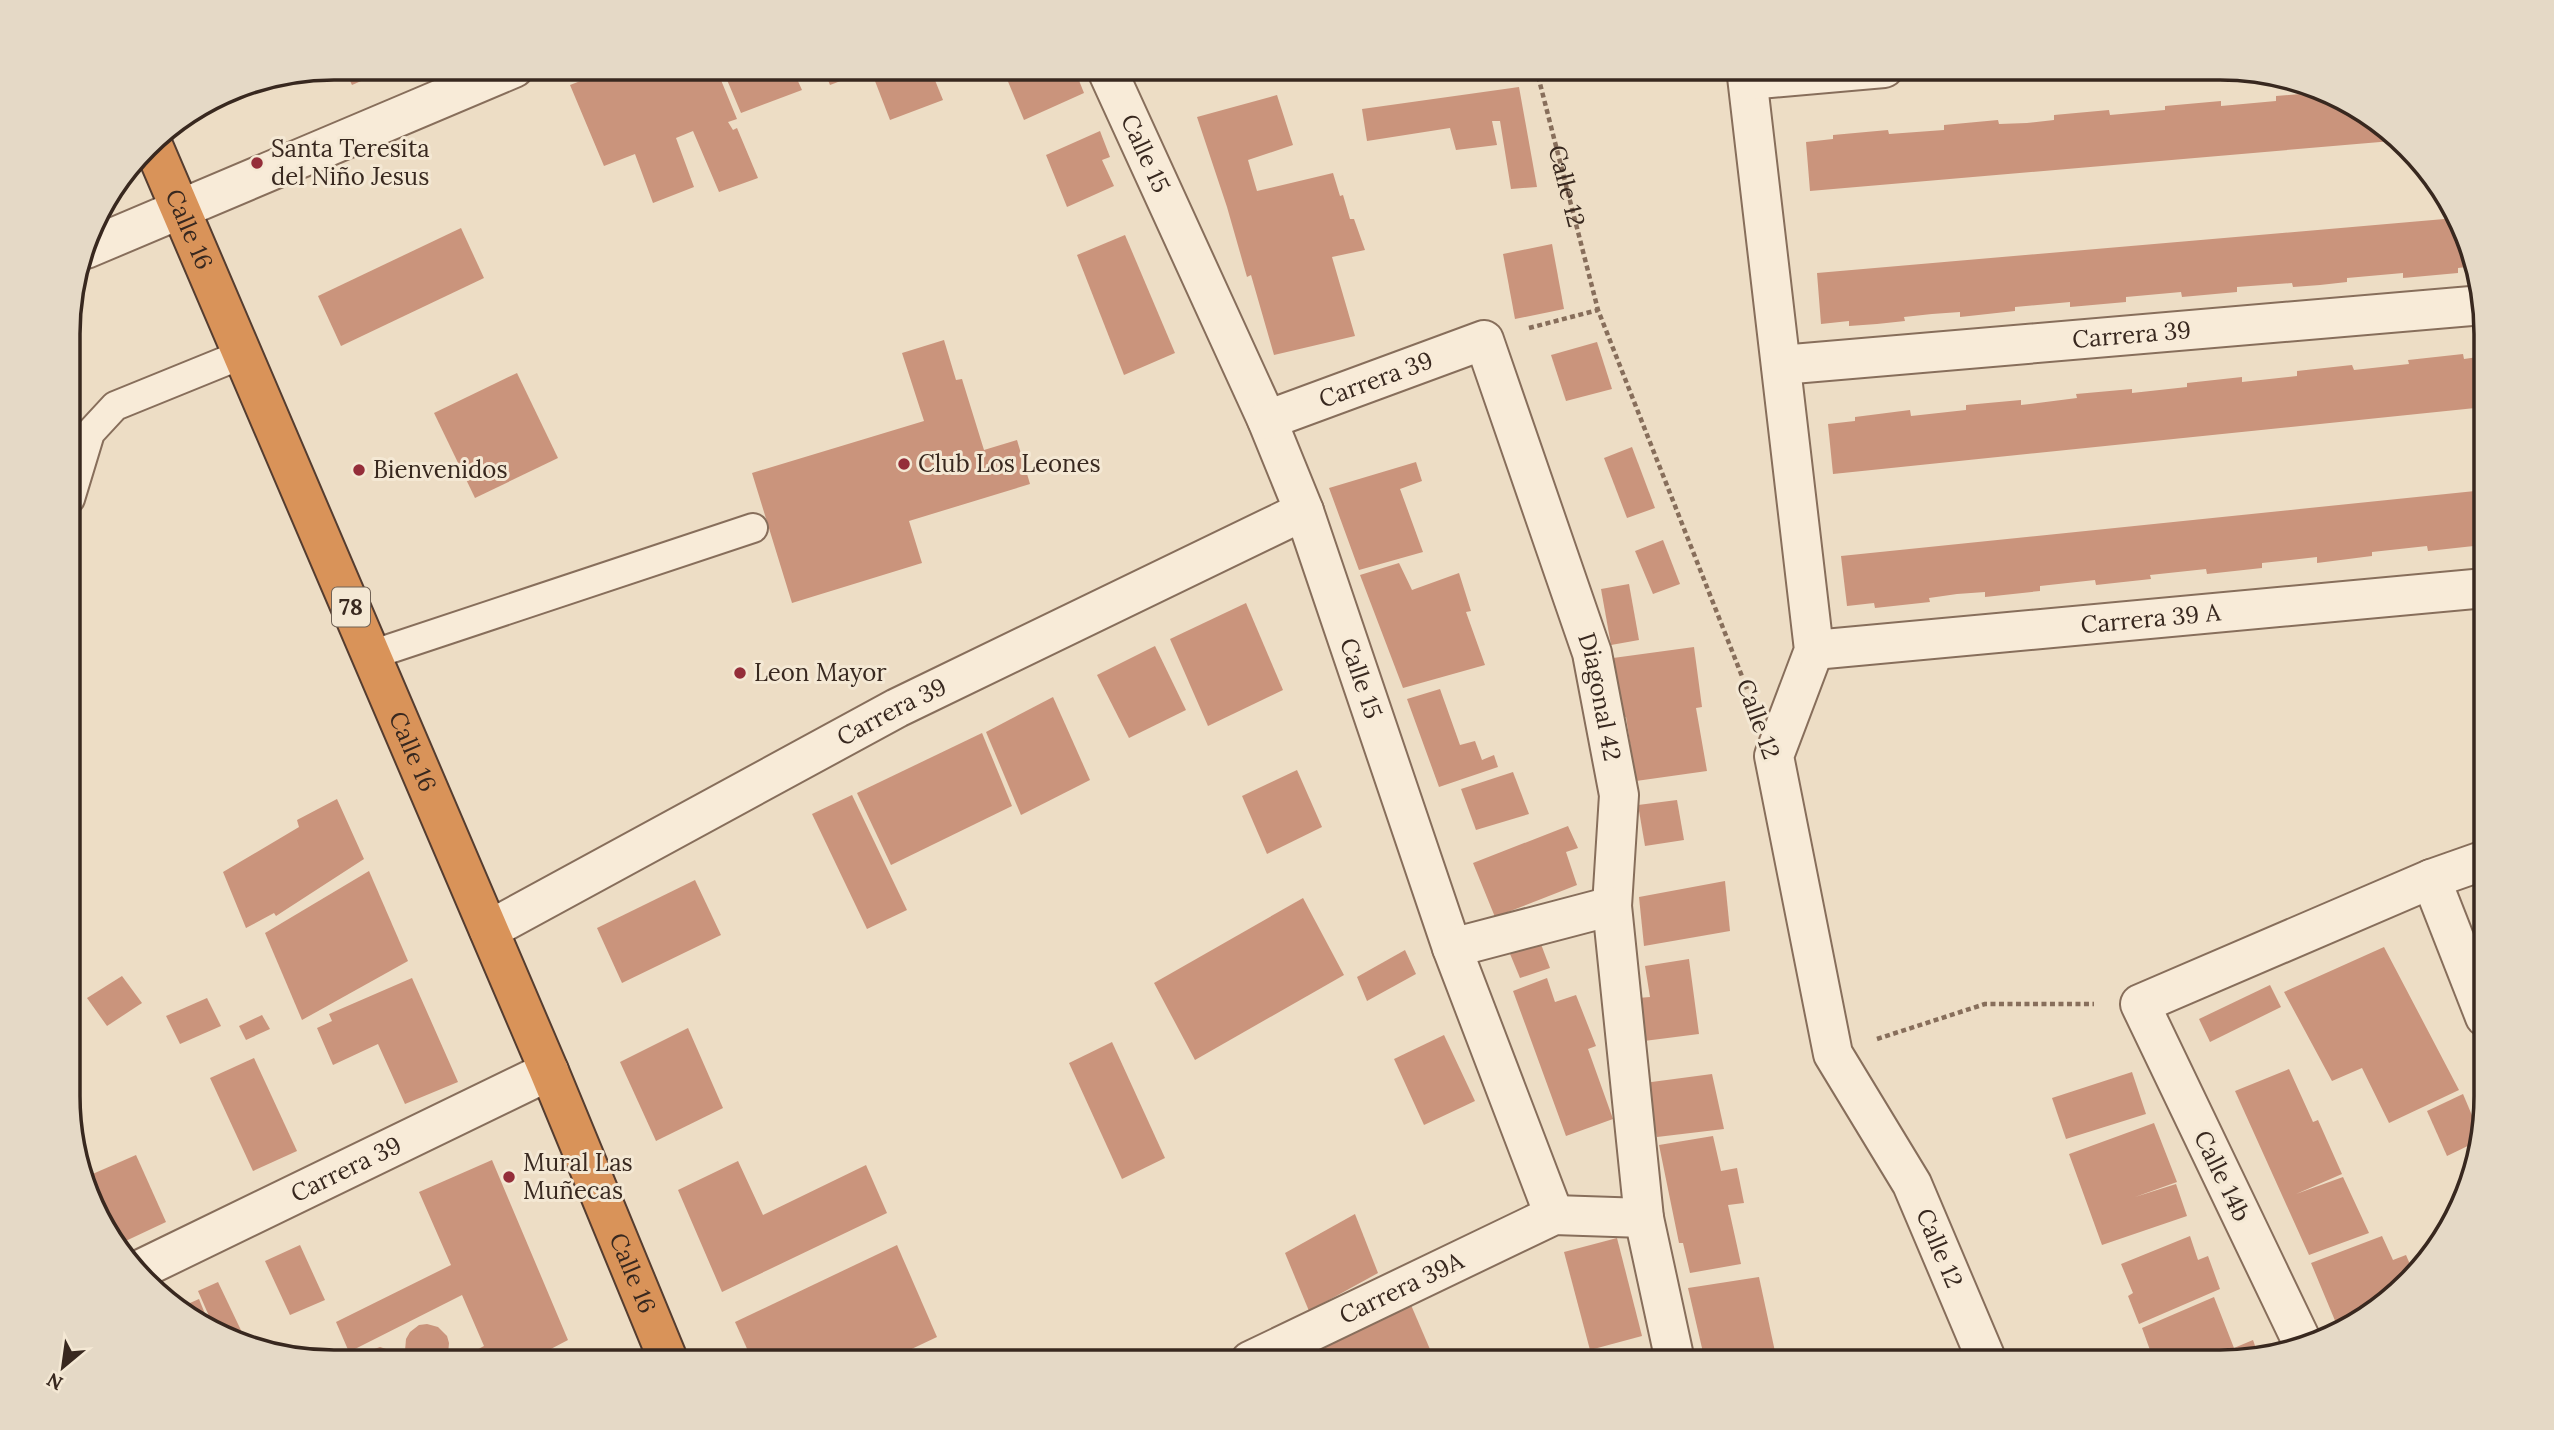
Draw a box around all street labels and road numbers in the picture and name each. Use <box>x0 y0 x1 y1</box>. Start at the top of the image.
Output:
street label: Calle 15 <box>1114 109 1177 198</box>
street label: Calle 12 <box>1541 142 1592 230</box>
street label: Calle 16 <box>159 184 220 274</box>
street label: Carrera 39 <box>2071 314 2192 355</box>
street label: Carrera 39 <box>1314 344 1437 415</box>
road number: 78 <box>332 587 370 626</box>
street label: Carrera 39 A <box>2079 596 2223 640</box>
street label: Diagonal 42 <box>1571 629 1628 763</box>
street label: Calle 15 <box>1333 634 1389 723</box>
street label: Carrera 39 <box>831 670 951 753</box>
street label: Calle 12 <box>1730 674 1787 763</box>
street label: Calle 16 <box>382 707 444 796</box>
street label: Calle 14b <box>2187 1125 2258 1226</box>
street label: Carrera 39 <box>286 1129 406 1209</box>
street label: Calle 12 <box>1909 1204 1970 1292</box>
street label: Calle 16 <box>602 1228 663 1318</box>
street label: Carrera 39A <box>1334 1244 1469 1331</box>

